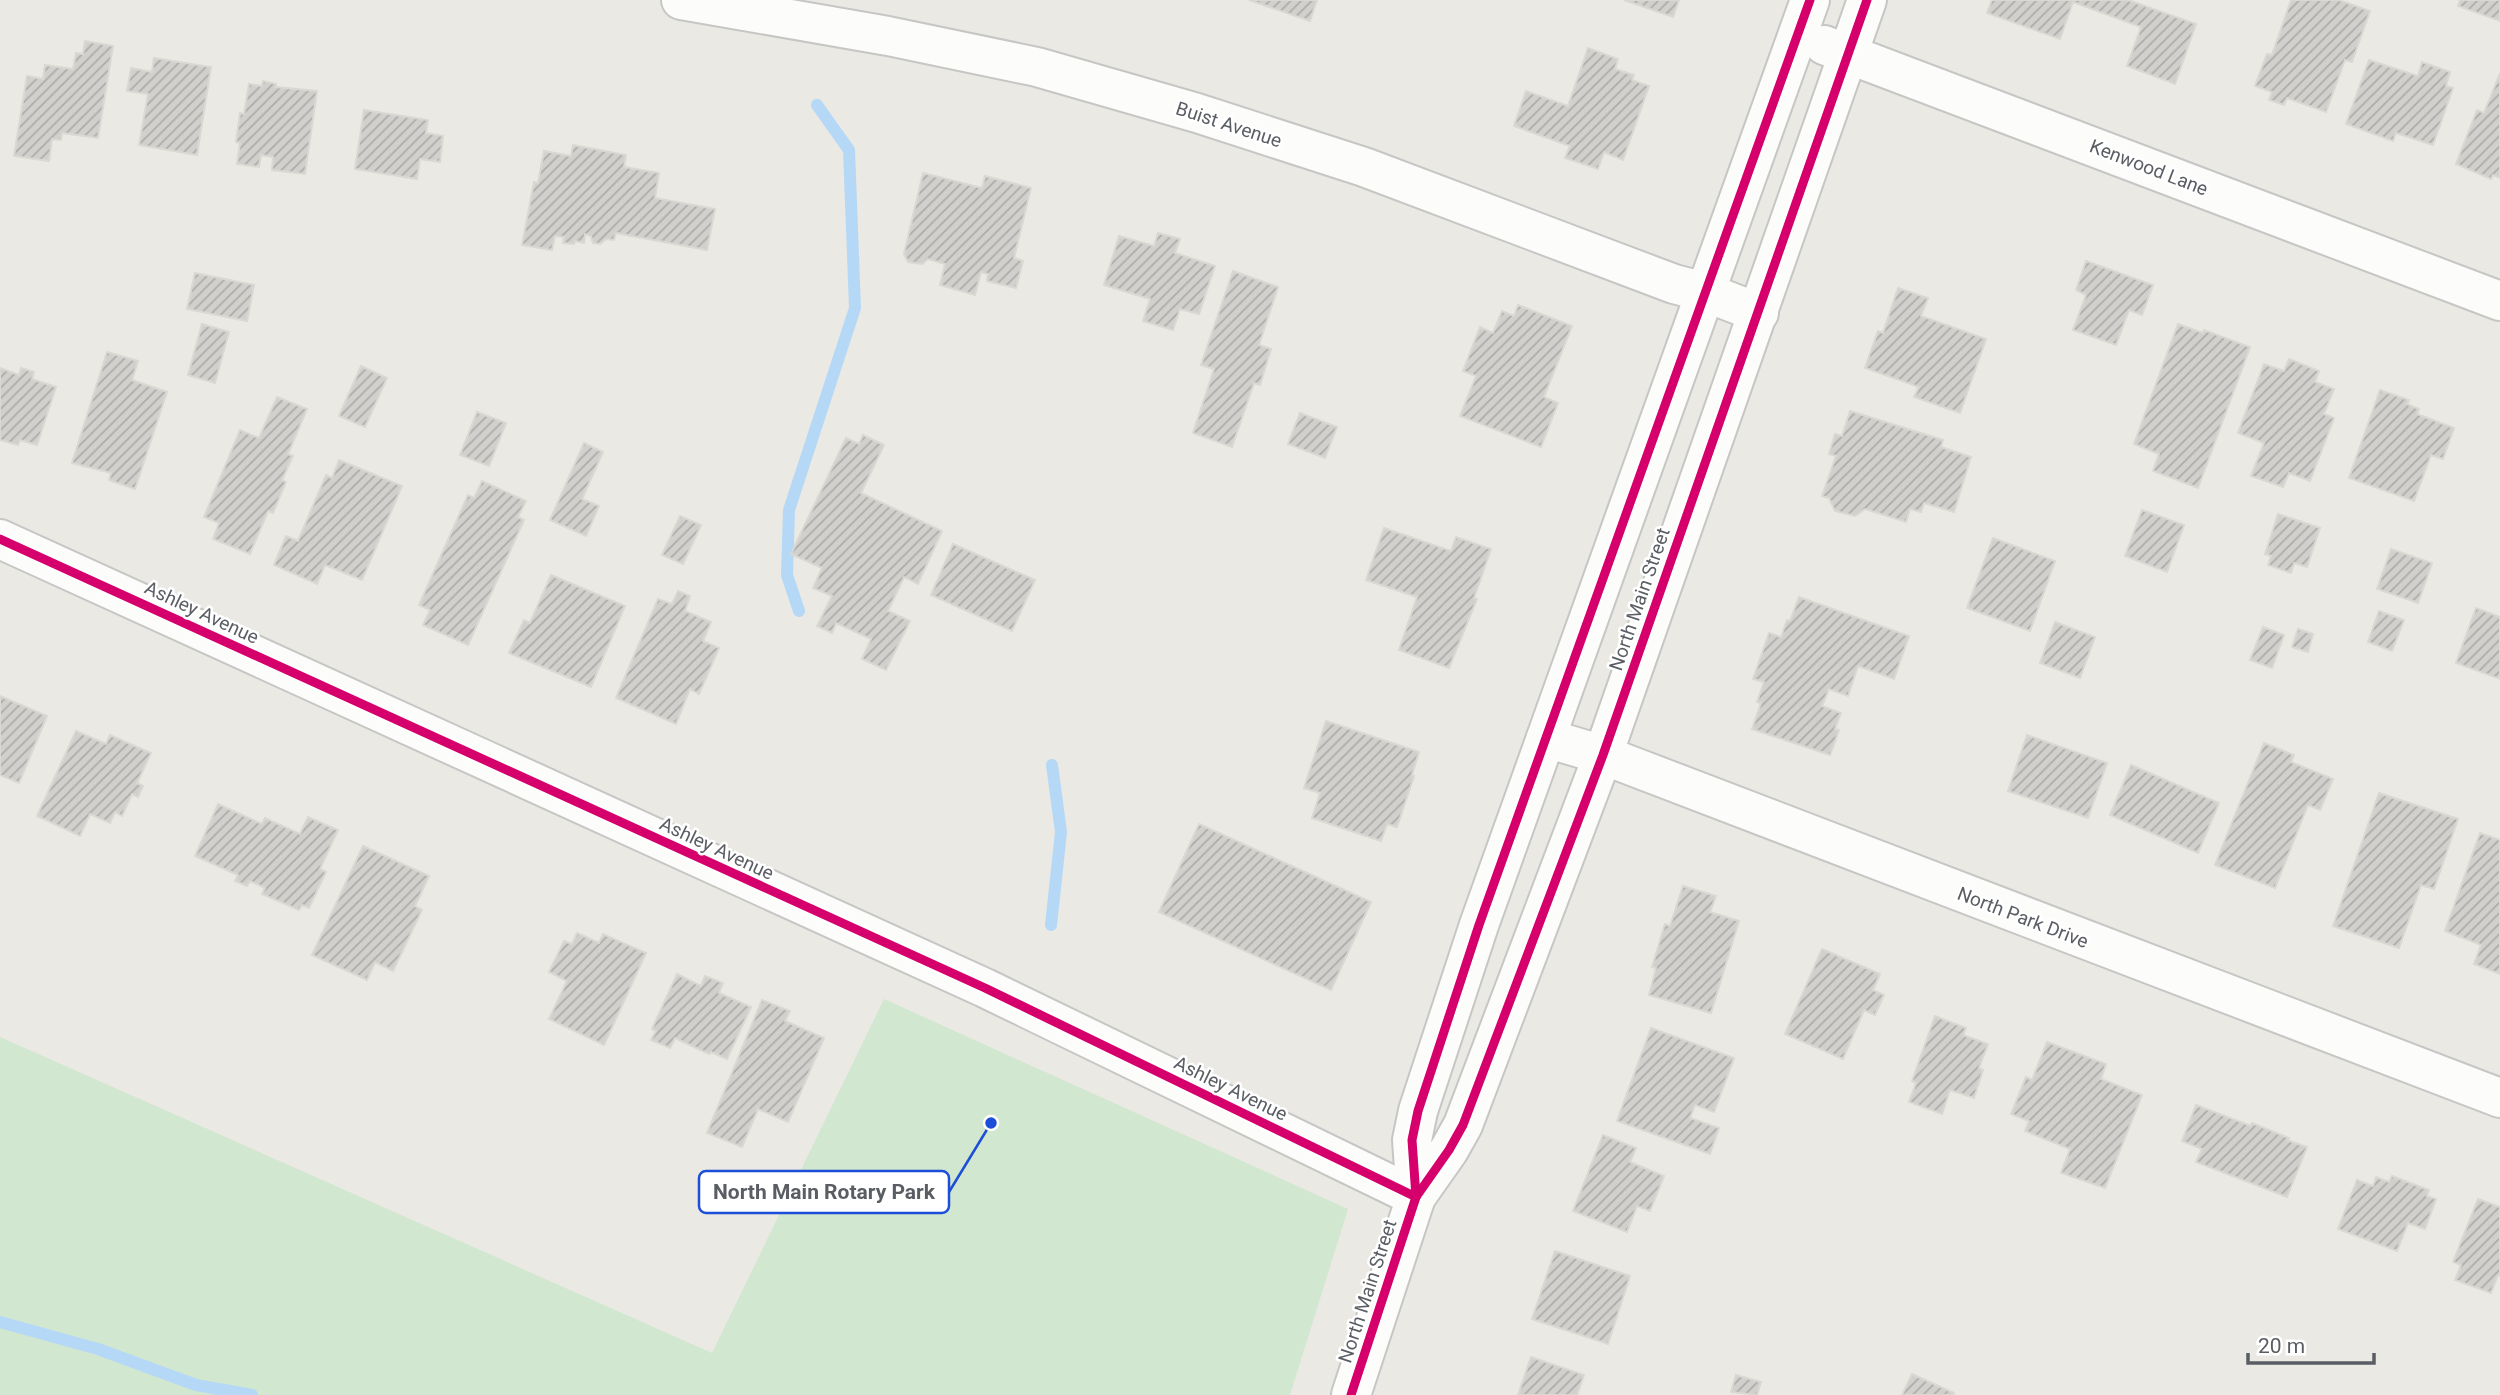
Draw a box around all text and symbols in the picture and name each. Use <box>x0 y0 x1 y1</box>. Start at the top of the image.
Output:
street label: Buist Avenue <box>1173 97 1285 152</box>
street label: Kenwood Lane <box>2086 134 2211 201</box>
street label: North Main Street <box>1604 525 1675 674</box>
street label: Ashley Avenue <box>141 576 262 649</box>
street label: Ashley Avenue <box>656 812 777 885</box>
street label: North Park Drive <box>1954 882 2092 953</box>
street label: Ashley Avenue <box>1170 1051 1291 1126</box>
callout: North Main Rotary Park <box>699 1171 949 1213</box>
text: North Main Rotary Park <box>713 1180 936 1204</box>
street label: North Main Street <box>1333 1216 1402 1366</box>
scale bar <box>2248 1322 2374 1366</box>
text: 20 m <box>2258 1334 2305 1358</box>

